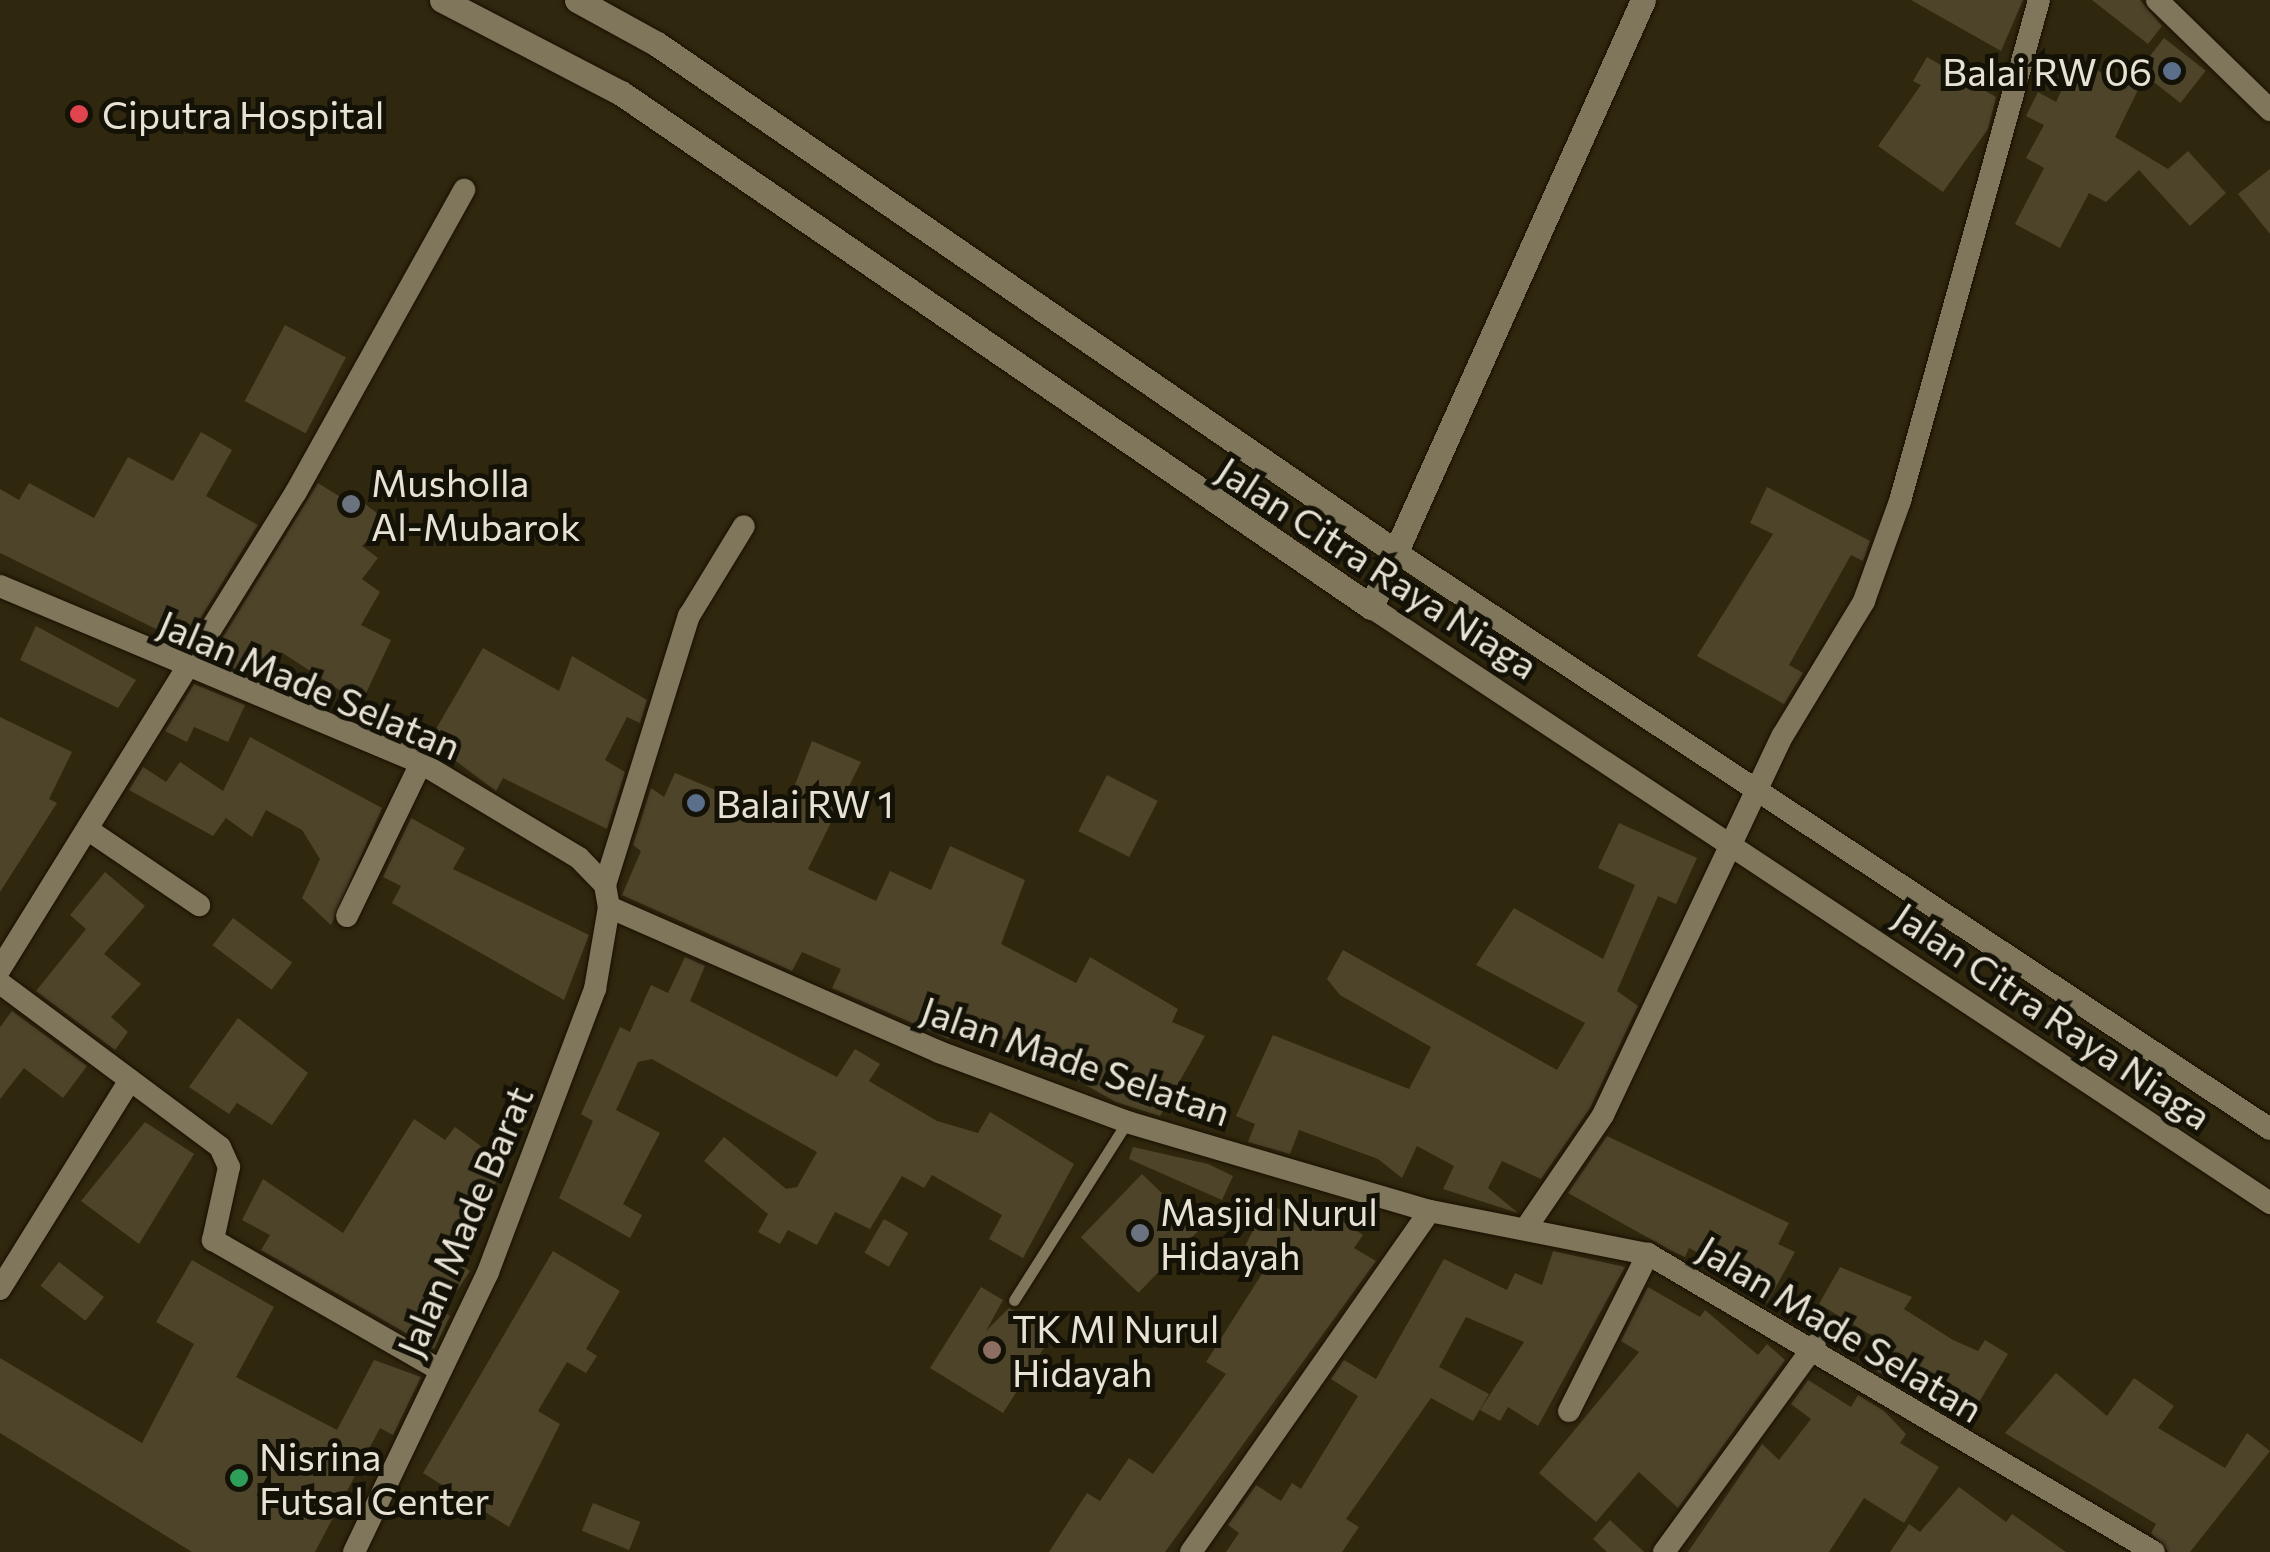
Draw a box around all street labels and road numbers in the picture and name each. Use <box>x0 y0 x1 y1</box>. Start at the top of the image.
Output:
street label: Jalan Citra Raya Niaga <box>1209 446 1547 688</box>
street label: Jalan Made Selatan <box>152 600 468 768</box>
street label: Jalan Citra Raya Niaga <box>1886 892 2220 1138</box>
street label: Jalan Made Selatan <box>916 986 1236 1134</box>
street label: Jalan Made Barat <box>386 1079 542 1363</box>
street label: Jalan Made Selatan <box>1691 1225 1991 1431</box>

